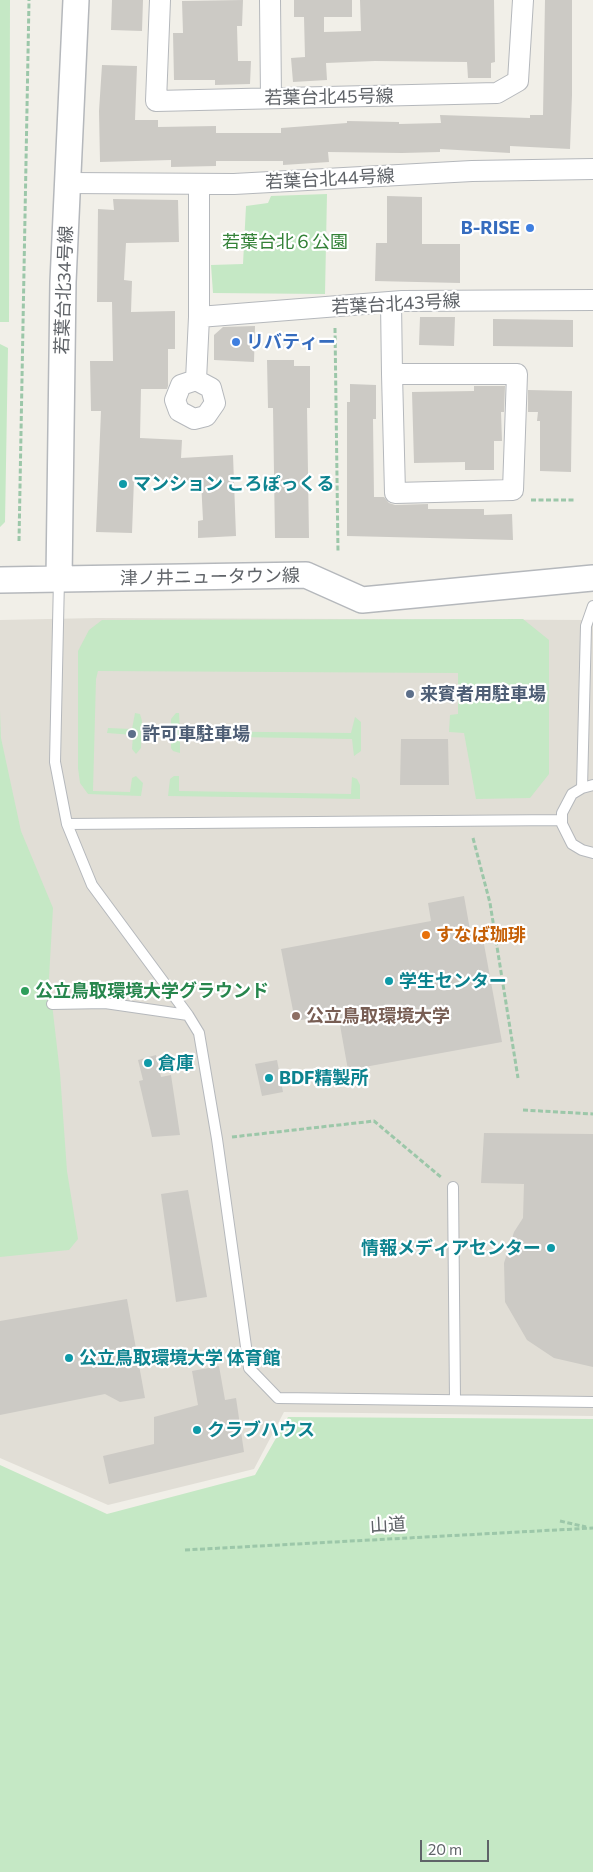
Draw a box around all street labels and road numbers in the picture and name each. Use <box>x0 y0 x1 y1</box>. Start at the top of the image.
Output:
street label: 若葉台北45号線 <box>264 85 394 109</box>
street label: 若葉台北44号線 <box>265 165 395 193</box>
street label: 若葉台北34号線 <box>51 225 77 355</box>
street label: 若葉台北43号線 <box>331 290 461 318</box>
street label: 津ノ井ニュータウン線 <box>120 565 300 589</box>
street label: 山道 <box>369 1513 407 1537</box>

